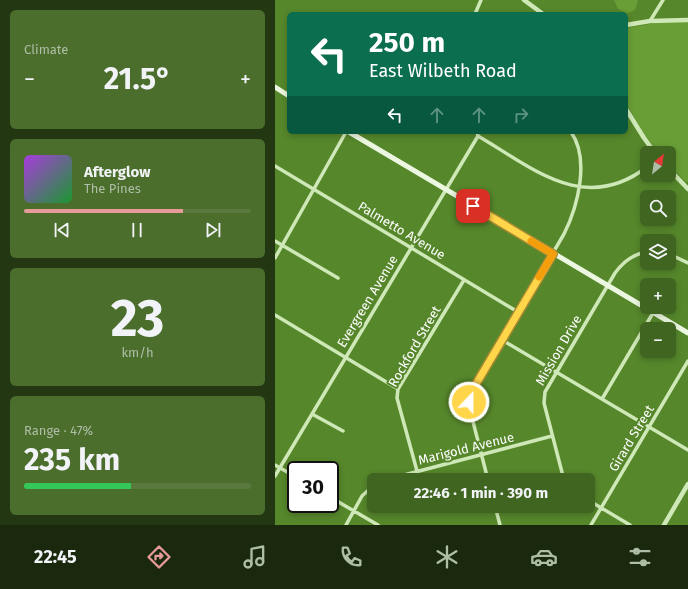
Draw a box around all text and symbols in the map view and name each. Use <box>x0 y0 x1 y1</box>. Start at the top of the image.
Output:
text: 250 m <box>369 26 445 59</box>
icon: left <box>303 28 355 80</box>
text: Climate <box>24 42 68 57</box>
text: East Wilbeth Road <box>369 60 517 82</box>
text: 21.5° <box>104 61 171 97</box>
text: − <box>24 66 35 93</box>
text: + <box>240 66 251 93</box>
icon: left <box>384 104 406 126</box>
icon: ahead <box>426 104 448 126</box>
icon: ahead <box>468 104 490 126</box>
icon: right <box>510 104 532 126</box>
north arrow <box>640 146 676 182</box>
map controls <box>640 146 676 358</box>
text: Afterglow <box>84 163 150 181</box>
text: The Pines <box>84 181 141 196</box>
pin <box>456 189 490 223</box>
button: search <box>640 190 676 226</box>
icon: arrive <box>462 195 484 217</box>
street label: Palmetto Avenue <box>355 198 448 262</box>
icon: previous <box>51 219 73 241</box>
icon: pause <box>126 219 148 241</box>
icon: next <box>202 219 224 241</box>
button: layers <box>640 234 676 270</box>
street label: Evergreen Avenue <box>334 253 401 350</box>
button: + <box>640 278 676 314</box>
text: 23 <box>111 287 164 350</box>
street label: Rockford Street <box>385 303 444 389</box>
street label: Mission Drive <box>532 312 585 388</box>
button: − <box>640 322 676 358</box>
text: km/h <box>121 345 154 360</box>
position arrow <box>448 381 490 423</box>
street label: Girard Street <box>606 402 657 474</box>
text: Range · 47% <box>24 423 93 438</box>
street label: Marigold Avenue <box>417 429 516 468</box>
text: 235 km <box>24 442 120 478</box>
speed limit sign: 30 <box>287 461 339 513</box>
text: 22:46 · 1 min · 390 m <box>414 484 548 502</box>
icon: directions <box>145 543 173 571</box>
icon: music <box>241 543 269 571</box>
icon: phone <box>337 543 365 571</box>
icon: climate <box>433 543 461 571</box>
icon: car <box>530 543 558 571</box>
icon: filters <box>626 543 654 571</box>
text: 22:45 <box>34 546 77 568</box>

